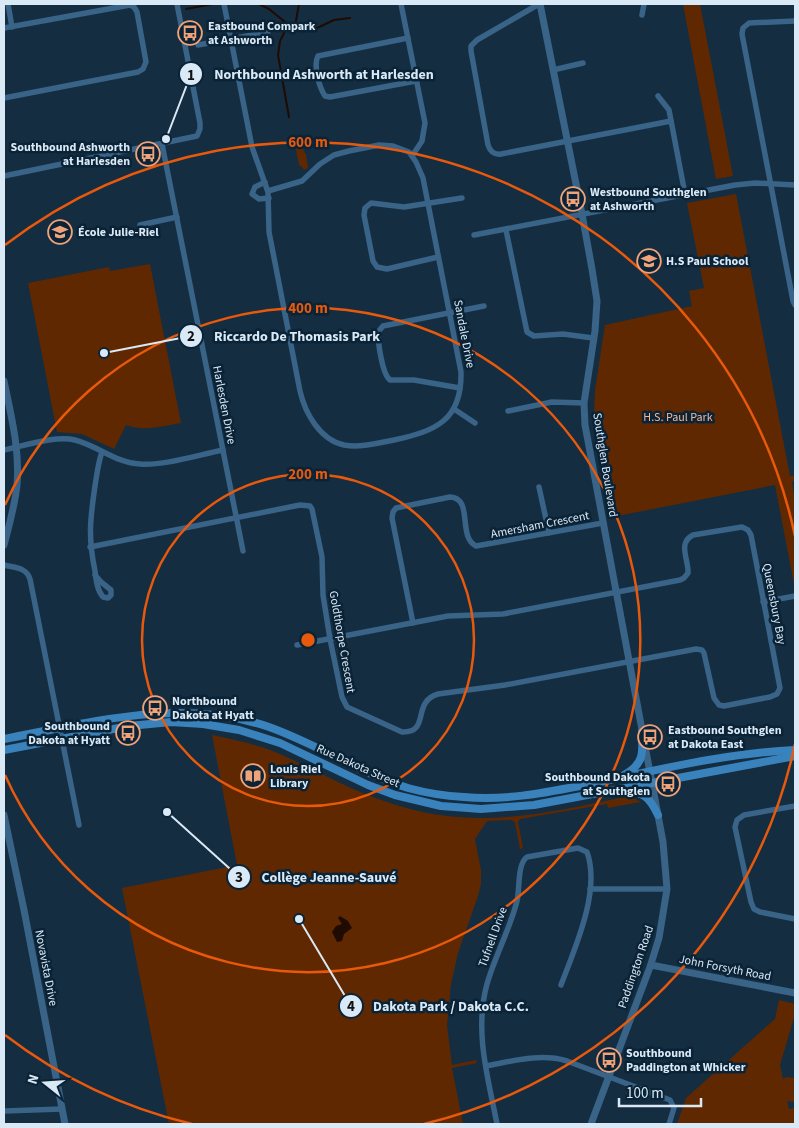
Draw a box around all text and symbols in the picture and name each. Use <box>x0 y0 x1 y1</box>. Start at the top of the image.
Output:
place label: Eastbound Compark at Ashworth <box>208 18 316 49</box>
bus stop icon: Eastbound Compark at Ashworth <box>177 20 203 46</box>
callout: Northbound Ashworth at Harlesden <box>179 60 444 89</box>
text: 1 <box>187 65 195 86</box>
text: Northbound Ashworth at Harlesden <box>214 65 434 85</box>
text: 600 m <box>288 132 328 153</box>
place label: Southbound Ashworth at Harlesden <box>11 139 130 170</box>
bus stop icon: Southbound Ashworth at Harlesden <box>135 141 161 167</box>
place label: Westbound Southglen at Ashworth <box>590 184 707 215</box>
bus stop icon: Westbound Southglen at Ashworth <box>560 186 586 212</box>
school or university icon: École Julie-Riel <box>47 219 73 245</box>
place label: École Julie-Riel <box>78 224 159 241</box>
school or university icon: H.S Paul School <box>636 248 662 274</box>
place label: H.S Paul School <box>666 253 749 270</box>
text: 400 m <box>288 298 328 319</box>
street label: Sandale Drive <box>449 298 479 370</box>
callout: Riccardo De Thomasis Park <box>179 322 389 351</box>
text: 2 <box>187 326 195 347</box>
text: Riccardo De Thomasis Park <box>214 327 380 347</box>
street label: Harlesden Drive <box>208 364 240 446</box>
park label: H.S. Paul Park <box>643 409 713 426</box>
street label: Southglen Boulevard <box>588 412 622 518</box>
text: 200 m <box>288 464 328 485</box>
street label: Amersham Crescent <box>489 507 591 543</box>
street label: Queensbury Bay <box>758 562 790 646</box>
street label: Goldthorpe Crescent <box>325 590 359 694</box>
centre of rings <box>299 631 317 649</box>
place label: Northbound Dakota at Hyatt <box>172 693 254 724</box>
bus stop icon: Northbound Dakota at Hyatt <box>142 695 168 721</box>
place label: Southbound Dakota at Hyatt <box>28 718 110 749</box>
bus stop icon: Southbound Dakota at Hyatt <box>115 720 141 746</box>
place label: Eastbound Southglen at Dakota East <box>668 722 782 753</box>
bus stop icon: Eastbound Southglen at Dakota East <box>637 724 663 750</box>
street label: Rue Dakota Street <box>314 740 402 792</box>
place label: Louis Riel Library <box>270 761 321 792</box>
library icon: Louis Riel Library <box>240 763 266 789</box>
place label: Southbound Dakota at Southglen <box>545 769 650 800</box>
bus stop icon: Southbound Dakota at Southglen <box>655 771 681 797</box>
callout: Collège Jeanne-Sauvé <box>227 862 407 891</box>
text: 3 <box>235 867 243 888</box>
text: Collège Jeanne-Sauvé <box>261 868 397 888</box>
street label: Tufnell Drive <box>474 904 512 969</box>
street label: Paddington Road <box>614 923 658 1011</box>
street label: Novavista Drive <box>30 928 62 1008</box>
street label: John Forsyth Road <box>677 951 773 985</box>
callout: Dakota Park / Dakota C.C. <box>338 991 539 1020</box>
text: 4 <box>347 996 355 1017</box>
text: Dakota Park / Dakota C.C. <box>373 997 529 1017</box>
place label: Southbound Paddington at Whicker <box>626 1045 746 1076</box>
bus stop icon: Southbound Paddington at Whicker <box>596 1047 622 1073</box>
north arrow <box>20 1058 70 1108</box>
text: N <box>23 1072 44 1087</box>
scale bar <box>619 1076 702 1108</box>
text: 100 m <box>626 1083 664 1104</box>

